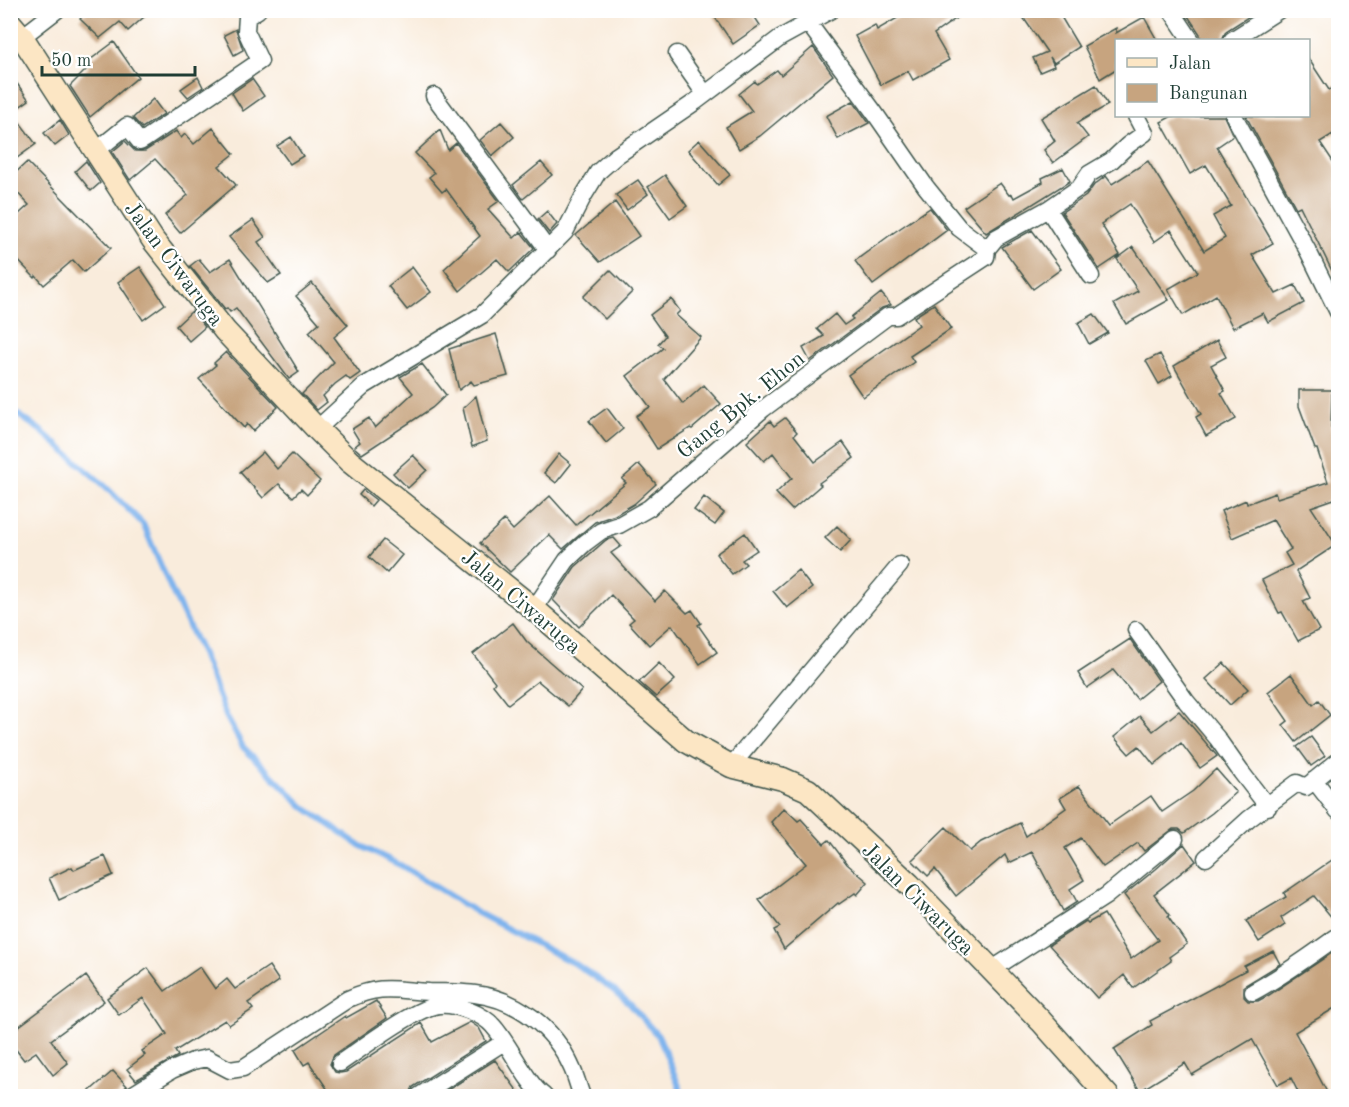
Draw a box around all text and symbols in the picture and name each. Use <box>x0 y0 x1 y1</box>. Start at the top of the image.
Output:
scale bar <box>42 39 195 77</box>
legend <box>1115 39 1310 117</box>
text: 50 m <box>51 52 91 70</box>
text: Jalan <box>1169 55 1211 73</box>
text: Bangunan <box>1169 85 1248 103</box>
street label: Jalan Ciwaruga <box>120 198 227 330</box>
street label: Gang Bpk. Ehon <box>673 348 809 463</box>
street label: Jalan Ciwaruga <box>457 546 585 659</box>
street label: Jalan Ciwaruga <box>857 839 978 960</box>

